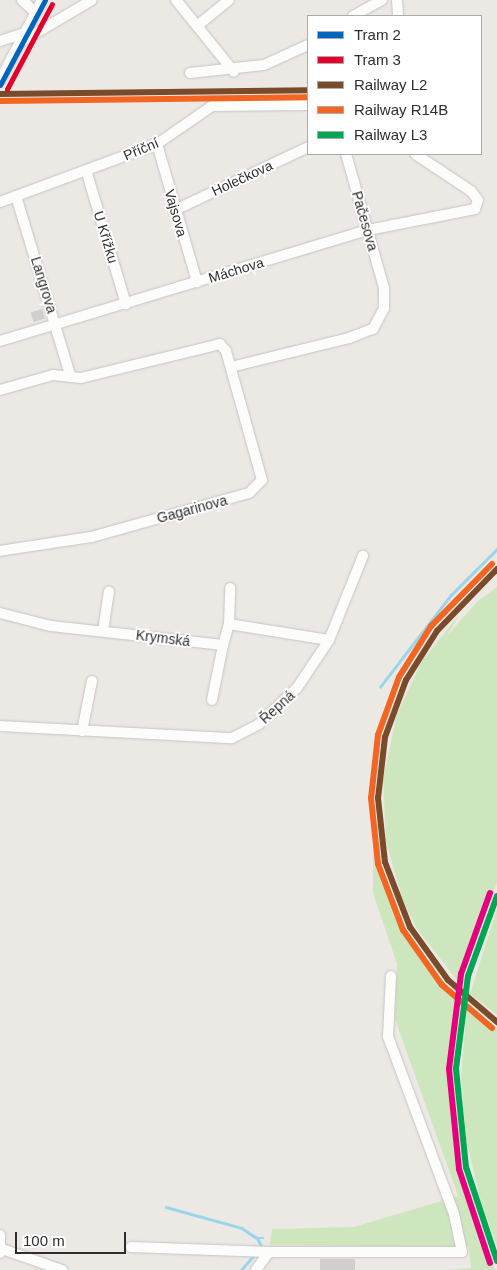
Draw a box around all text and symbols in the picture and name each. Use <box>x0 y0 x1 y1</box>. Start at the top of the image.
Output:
legend <box>307 15 482 155</box>
text: Tram 2 <box>354 26 401 43</box>
text: Tram 3 <box>354 51 401 68</box>
text: Railway L2 <box>354 76 427 93</box>
text: Railway R14B <box>354 101 448 118</box>
text: Railway L3 <box>354 126 427 143</box>
street label: Příční <box>121 134 161 164</box>
street label: Holečkova <box>209 157 275 199</box>
street label: Vajsova <box>161 187 191 239</box>
street label: Pačesova <box>348 189 382 253</box>
street label: U Křížku <box>90 209 122 265</box>
street label: Máchova <box>206 254 266 286</box>
street label: Langrova <box>27 255 61 315</box>
street label: Gagarinova <box>155 492 229 526</box>
street label: Krymská <box>135 626 191 650</box>
street label: Řepná <box>256 687 298 727</box>
scale bar <box>18 1222 129 1254</box>
text: 100 m <box>23 1232 65 1249</box>

